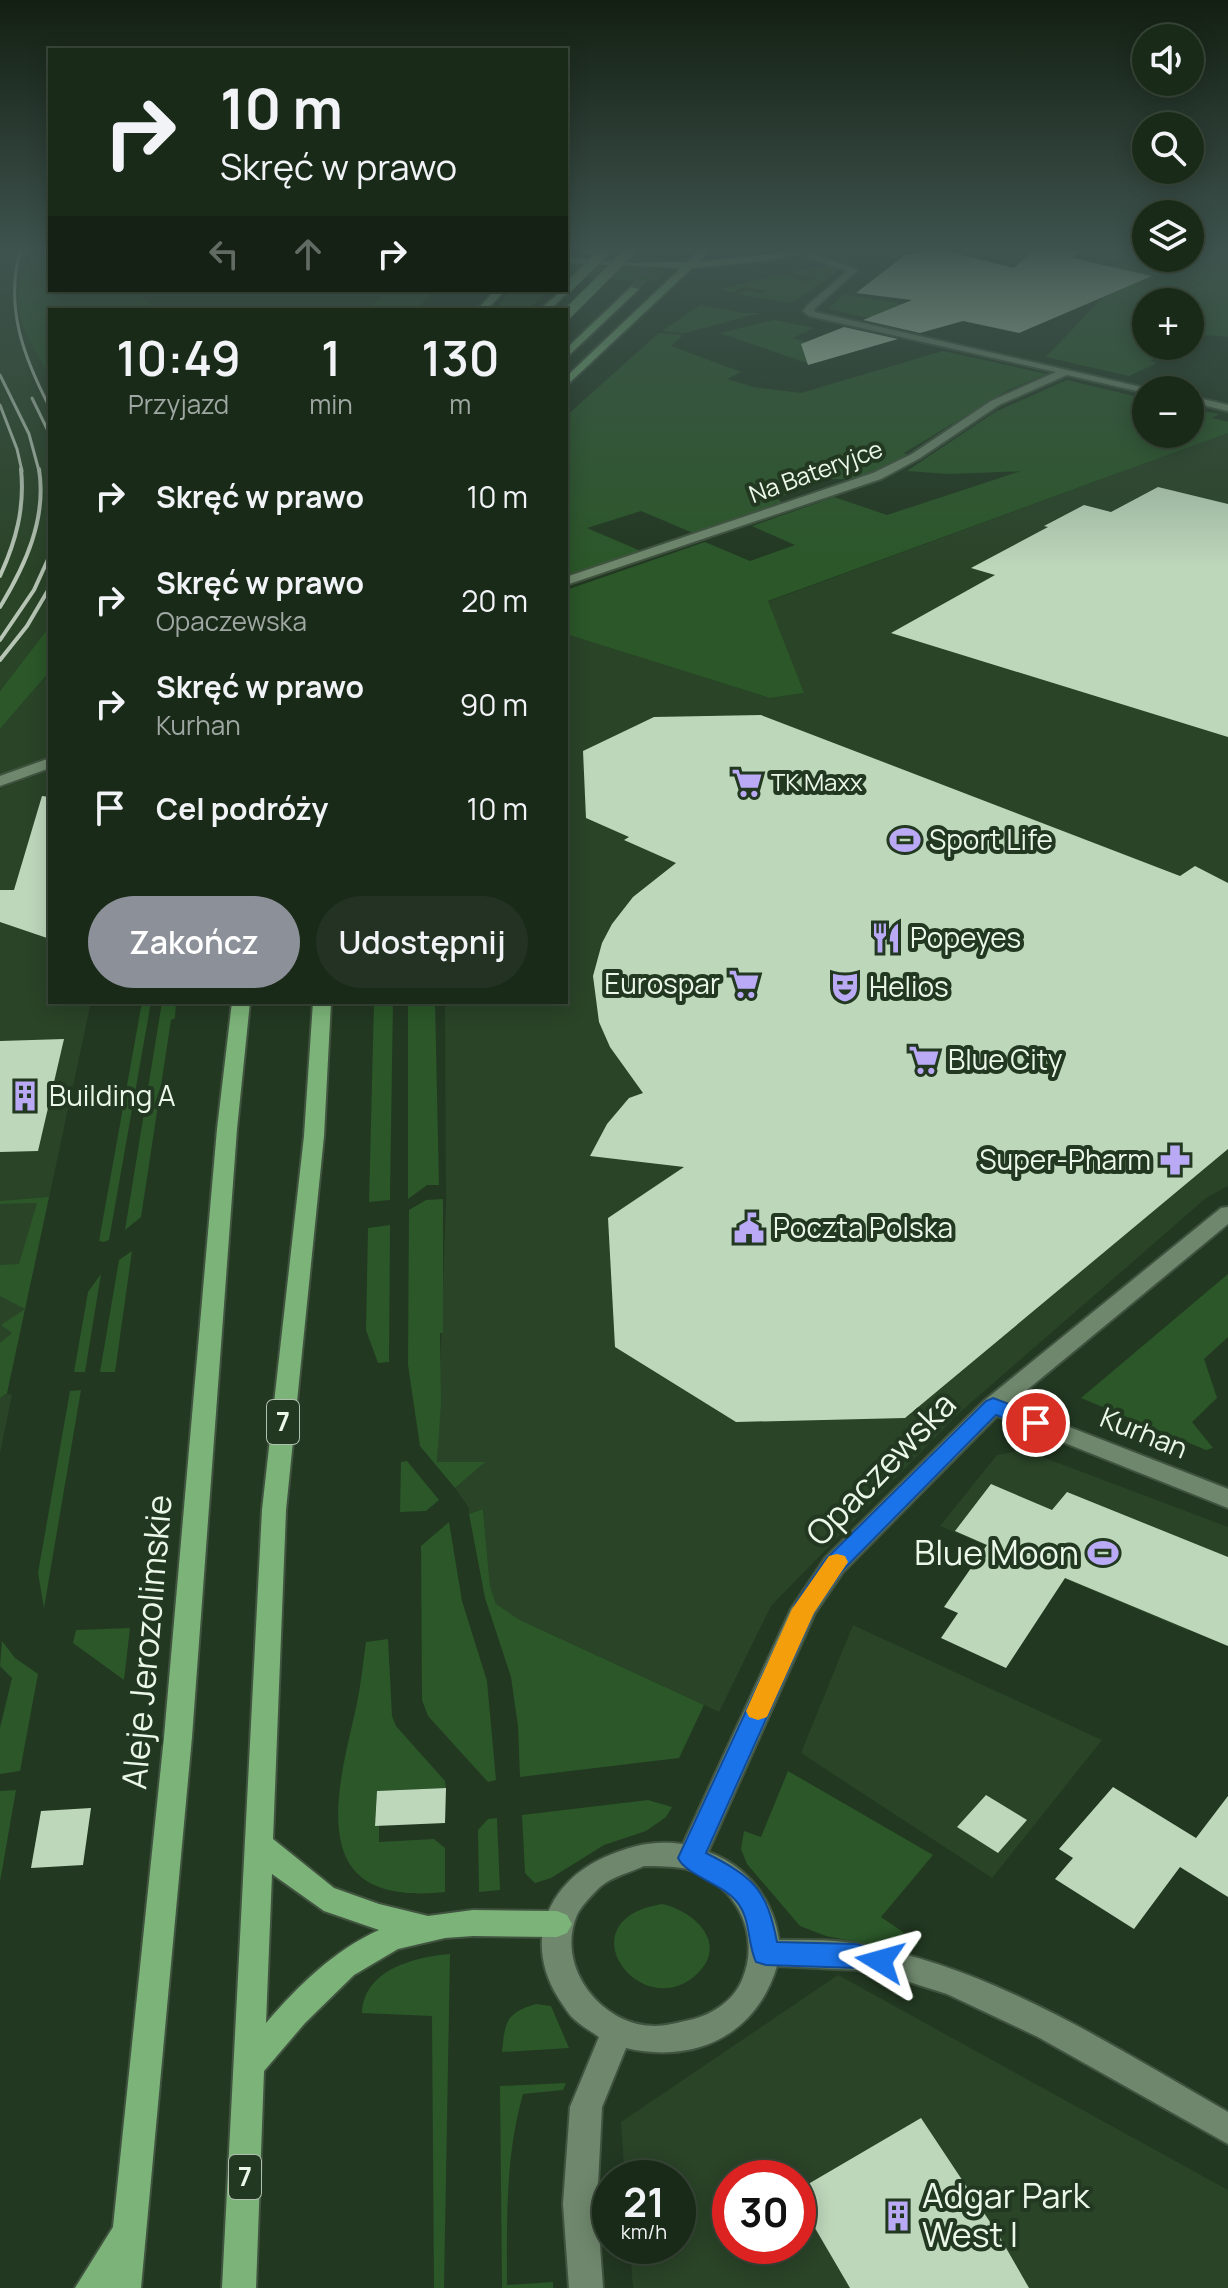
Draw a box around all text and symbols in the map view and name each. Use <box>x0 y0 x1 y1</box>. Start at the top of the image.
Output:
map controls <box>1132 24 1204 448</box>
button: sound <box>1132 24 1204 96</box>
text: 10 m <box>220 69 343 146</box>
icon: right <box>88 80 192 184</box>
button: search <box>1132 112 1204 184</box>
text: Skręć w prawo <box>220 142 457 191</box>
button: layers <box>1132 200 1204 272</box>
icon: left <box>202 232 246 276</box>
icon: ahead <box>286 232 330 276</box>
icon: right <box>370 232 414 276</box>
button: + <box>1132 288 1204 360</box>
text: 10:49 <box>116 325 241 390</box>
text: 1 <box>321 325 341 390</box>
text: 130 <box>421 325 500 390</box>
button: − <box>1132 376 1204 448</box>
text: Przyjazd <box>128 386 229 422</box>
text: min <box>309 386 353 422</box>
text: m <box>449 386 471 422</box>
street label: Na Bateryjce <box>744 431 887 510</box>
icon: right <box>88 474 132 518</box>
text: Skręć w prawo <box>156 476 364 517</box>
text: 10 m <box>467 476 528 517</box>
text: Skręć w prawo <box>156 562 364 603</box>
icon: right <box>88 578 132 622</box>
text: 20 m <box>461 580 528 621</box>
text: Opaczewska <box>156 603 307 639</box>
text: Skręć w prawo <box>156 666 364 707</box>
icon: right <box>88 682 132 726</box>
text: 90 m <box>460 684 528 725</box>
text: Kurhan <box>156 707 241 743</box>
place label: TK Maxx <box>771 765 863 798</box>
supermarket icon: TK Maxx <box>730 766 764 800</box>
icon: arrive <box>88 786 132 830</box>
text: Cel podróży <box>156 788 328 829</box>
text: 10 m <box>467 788 528 829</box>
place label: Sport Life <box>929 820 1053 858</box>
sports icon: Sport Life <box>888 823 922 857</box>
button: Zakończ <box>88 896 300 988</box>
button: Udostępnij <box>316 896 528 988</box>
place label: Popeyes <box>910 918 1021 956</box>
restaurant icon: Popeyes <box>869 921 903 955</box>
place label: Eurospar <box>604 964 720 1002</box>
supermarket icon: Eurospar <box>727 967 761 1001</box>
place label: Helios <box>869 967 949 1005</box>
theatre icon: Helios <box>828 970 862 1004</box>
place label: Blue City <box>948 1040 1063 1078</box>
supermarket icon: Blue City <box>907 1043 941 1077</box>
place label: Building A <box>49 1076 176 1114</box>
building icon: Building A <box>8 1079 42 1113</box>
place label: Super-Pharm <box>979 1140 1151 1178</box>
pharmacy icon: Super-Pharm <box>1158 1143 1192 1177</box>
place label: Poczta Polska <box>773 1208 953 1246</box>
public building icon: Poczta Polska <box>732 1211 766 1245</box>
street label: Opaczewska <box>795 1381 965 1555</box>
pin <box>1002 1389 1070 1457</box>
street label: Kurhan <box>1095 1397 1194 1467</box>
road number: 7 <box>267 1400 299 1444</box>
icon: arrive <box>1014 1401 1058 1445</box>
street label: Aleje Jerozolimskie <box>110 1493 182 1791</box>
place label: Blue Moon <box>914 1529 1079 1575</box>
sports icon: Blue Moon <box>1086 1536 1120 1570</box>
position arrow <box>838 1919 922 2003</box>
road number: 7 <box>229 2155 261 2199</box>
speed limit sign: 30 <box>712 2160 816 2264</box>
place label: Adgar Park West I <box>922 2172 1091 2257</box>
text: 21 <box>623 2174 665 2229</box>
building icon: Adgar Park West I <box>881 2199 915 2233</box>
text: km/h <box>621 2218 667 2245</box>

